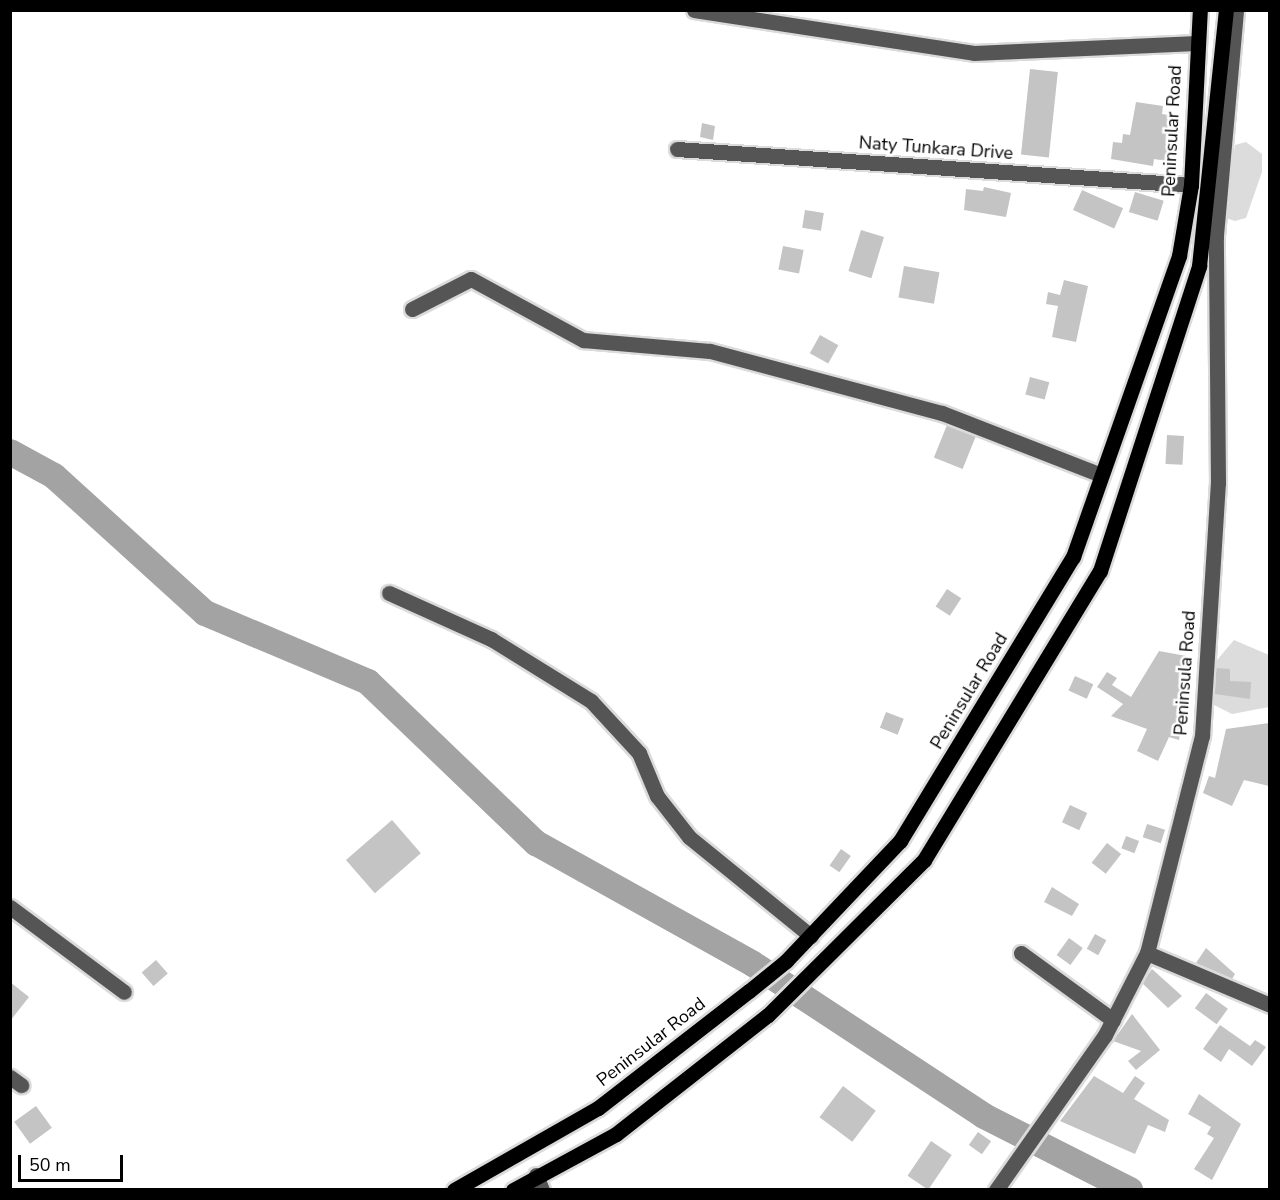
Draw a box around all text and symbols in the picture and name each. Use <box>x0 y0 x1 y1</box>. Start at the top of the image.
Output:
street label: Peninsular Road <box>1158 65 1186 197</box>
street label: Naty Tunkara Drive <box>858 132 1014 164</box>
street label: Peninsula Road <box>1170 610 1200 736</box>
street label: Peninsular Road <box>926 629 1012 753</box>
street label: Peninsular Road <box>592 993 710 1091</box>
scale bar <box>21 1143 126 1181</box>
text: 50 m <box>29 1153 71 1177</box>

